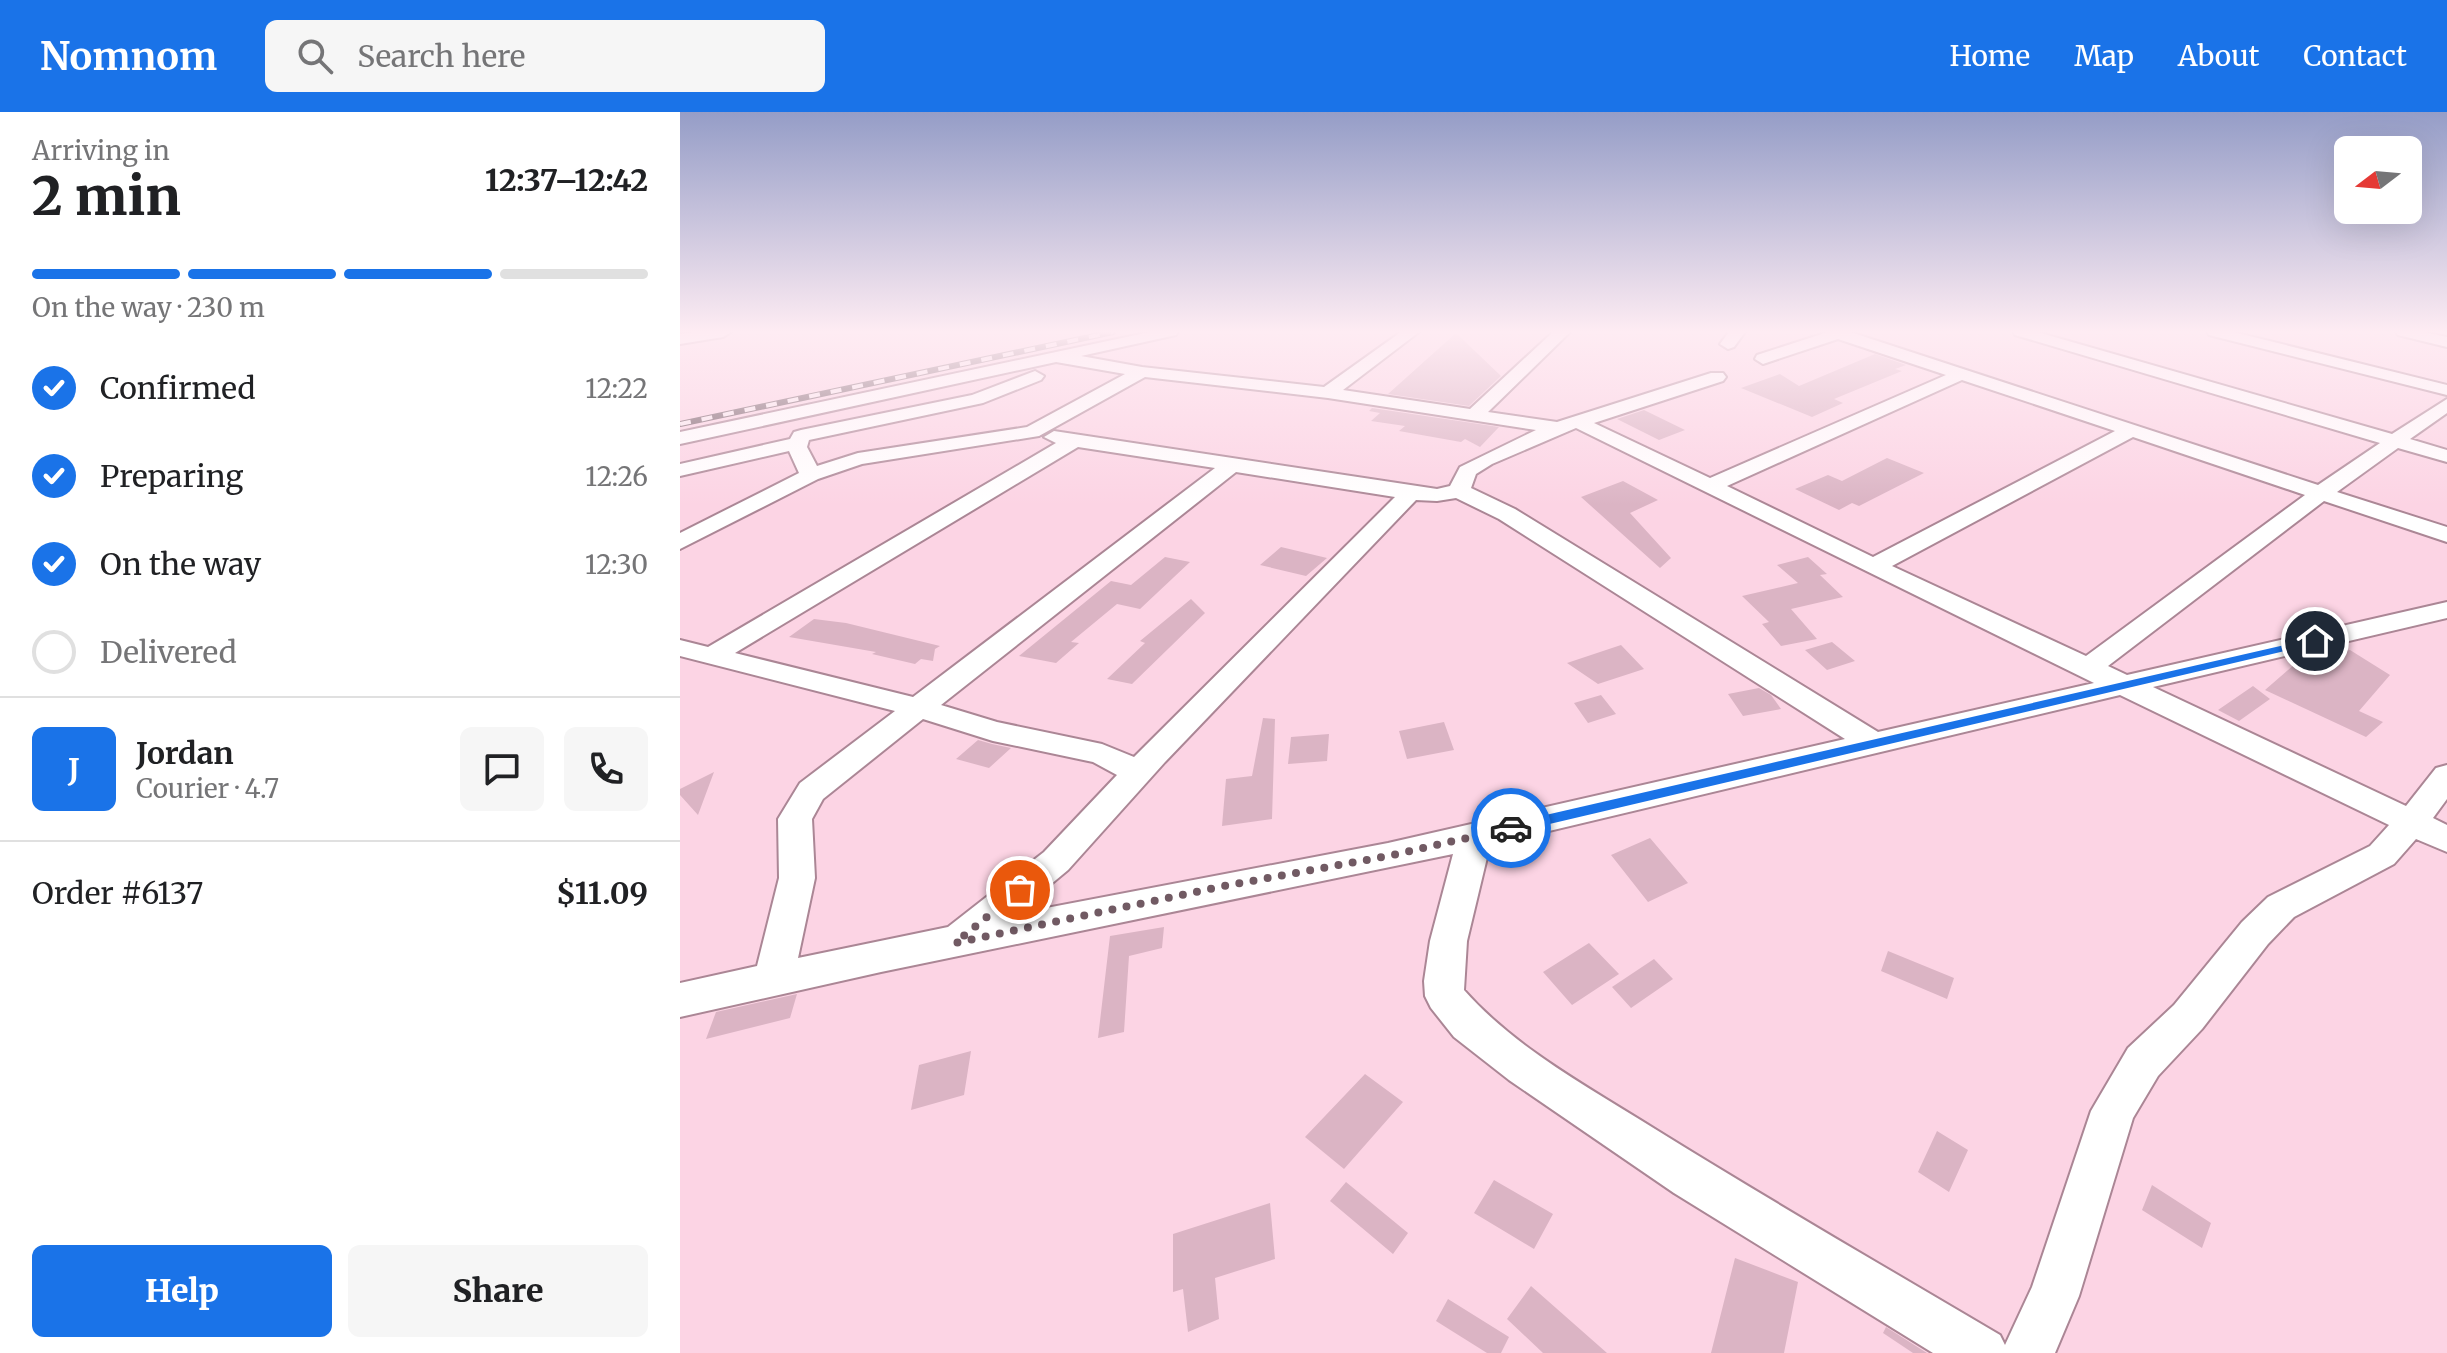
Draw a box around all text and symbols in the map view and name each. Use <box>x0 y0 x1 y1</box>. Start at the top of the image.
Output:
search box <box>265 20 825 92</box>
text: Nomnom <box>40 33 217 80</box>
icon: search <box>293 34 337 78</box>
text: Search here <box>357 37 525 75</box>
text: Home <box>1949 38 2030 74</box>
text: Map <box>2074 38 2134 74</box>
text: About <box>2178 38 2259 74</box>
text: Contact <box>2303 38 2407 74</box>
text: Arriving in <box>32 134 170 167</box>
north arrow <box>2334 136 2422 224</box>
map controls <box>2334 136 2422 224</box>
text: 12:37–12:42 <box>485 161 648 199</box>
text: 2 min <box>32 164 181 229</box>
text: On the way · 230 m <box>32 291 265 324</box>
icon: check <box>32 366 76 410</box>
text: Confirmed <box>100 369 255 407</box>
text: 12:22 <box>585 372 648 405</box>
icon: check <box>32 454 76 498</box>
text: Preparing <box>100 457 243 495</box>
text: 12:26 <box>585 460 648 493</box>
icon: check <box>32 542 76 586</box>
text: On the way <box>100 545 261 583</box>
text: 12:30 <box>585 548 648 581</box>
pin <box>2281 607 2349 675</box>
icon: home <box>2293 619 2337 663</box>
text: Delivered <box>100 633 237 671</box>
button: chat <box>460 727 544 811</box>
button: phone <box>564 727 648 811</box>
text: Jordan <box>136 734 234 772</box>
text: J <box>68 750 80 788</box>
text: Courier · 4.7 <box>136 772 279 805</box>
courier <box>1471 788 1551 868</box>
icon: car <box>1489 806 1533 850</box>
pin <box>986 856 1054 924</box>
icon: bag <box>998 868 1042 912</box>
text: Order #6137 <box>32 874 203 912</box>
text: $11.09 <box>556 874 648 912</box>
button: Help <box>32 1245 332 1337</box>
button: Share <box>348 1245 648 1337</box>

